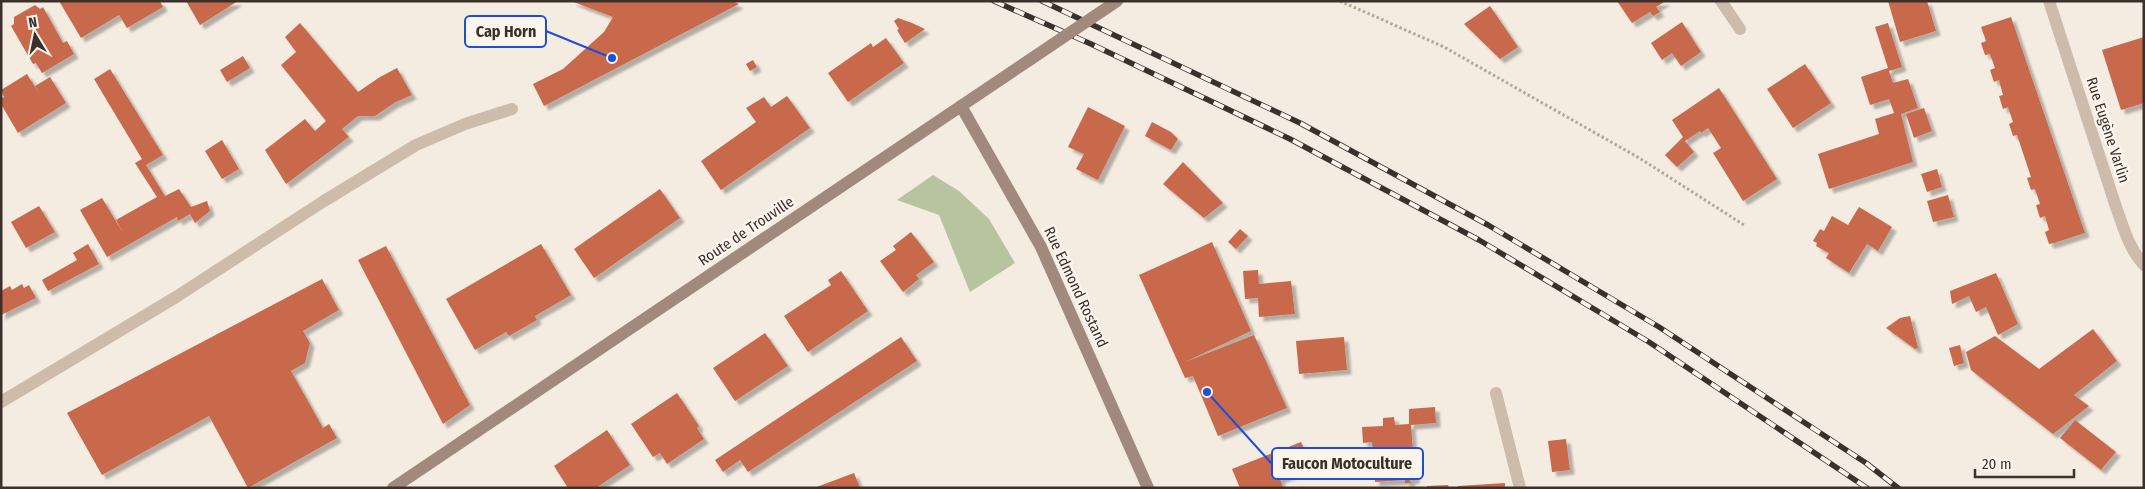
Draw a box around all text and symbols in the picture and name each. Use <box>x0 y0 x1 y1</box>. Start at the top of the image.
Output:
north arrow <box>10 10 60 60</box>
text: N <box>27 14 38 32</box>
callout: Cap Horn <box>465 16 546 47</box>
text: Cap Horn <box>476 22 536 41</box>
street label: Rue Eugène Varlin <box>2082 75 2134 185</box>
street label: Route de Trouville <box>695 192 797 270</box>
street label: Rue Edmond Rostand <box>1040 224 1112 350</box>
scale bar <box>1975 446 2074 478</box>
callout: Faucon Motoculture <box>1272 448 1423 479</box>
text: Faucon Motoculture <box>1282 454 1412 473</box>
text: 20 m <box>1982 455 2012 473</box>

